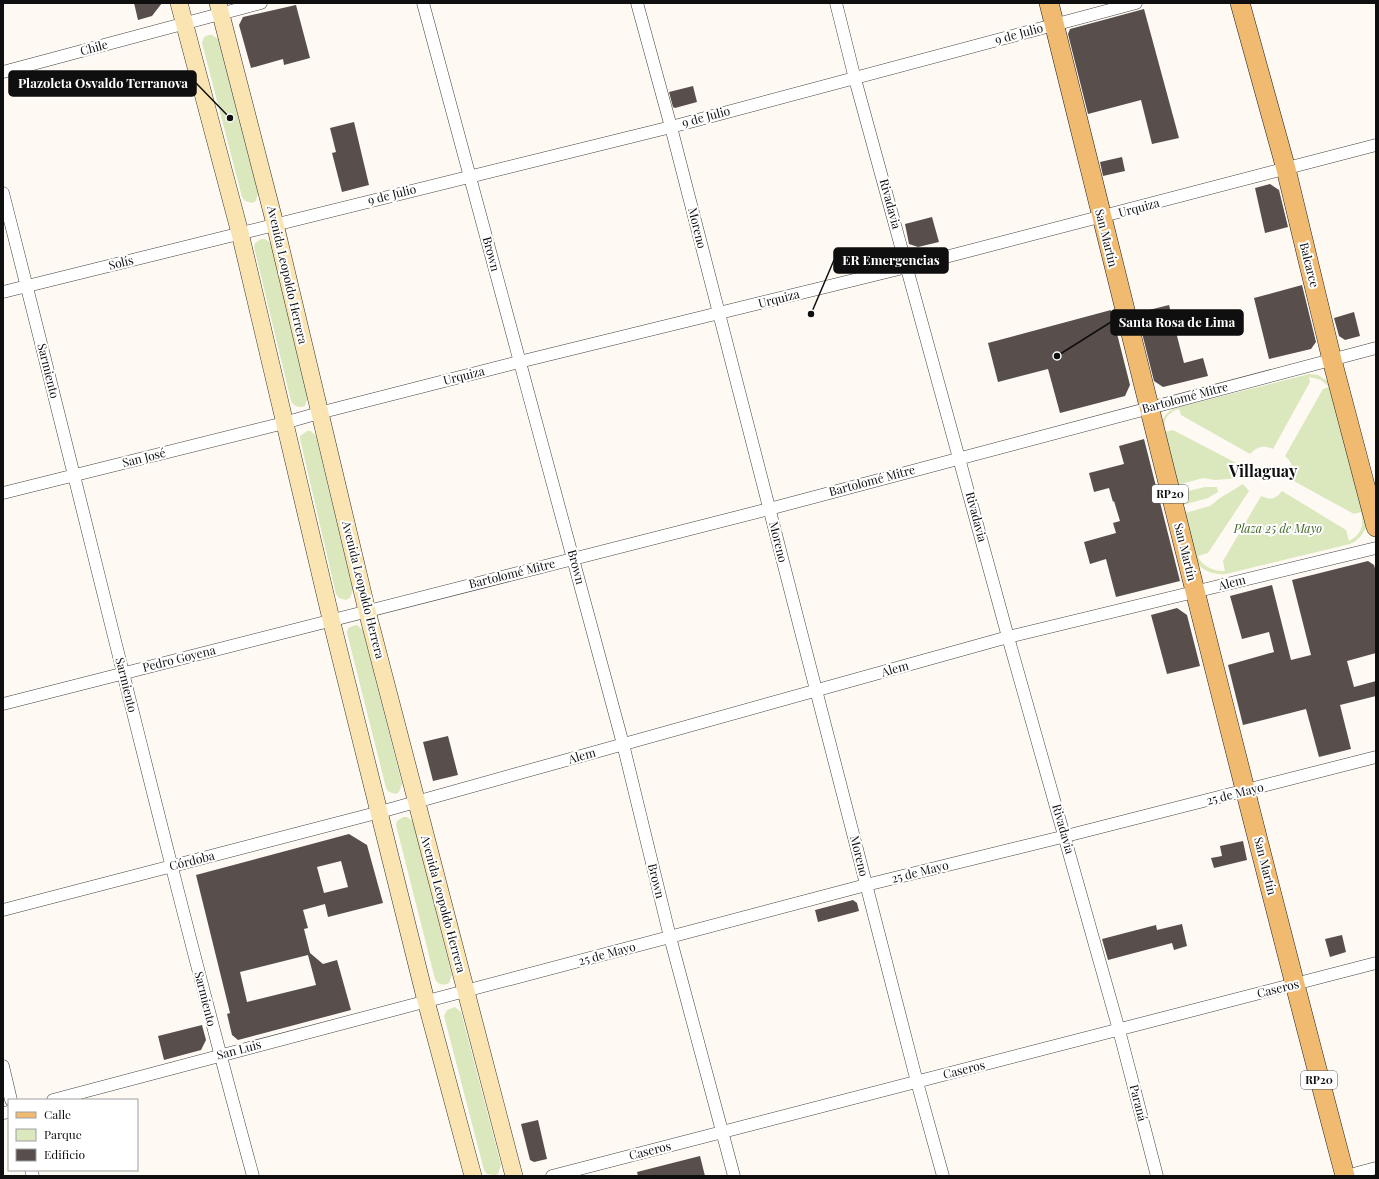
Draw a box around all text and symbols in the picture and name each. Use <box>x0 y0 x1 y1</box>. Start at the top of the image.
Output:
street label: 9 de Julio <box>993 19 1045 47</box>
street label: Chile <box>78 36 109 58</box>
callout: Plazoleta Osvaldo Terranova <box>9 71 196 96</box>
text: Plazoleta Osvaldo Terranova <box>18 74 188 91</box>
street label: 9 de Julio <box>680 102 732 130</box>
street label: Rivadavia <box>877 177 905 231</box>
street label: 9 de Julio <box>366 180 418 208</box>
street label: Urquiza <box>1116 194 1161 220</box>
street label: Avenida Leopoldo Herrera <box>264 203 312 346</box>
street label: Moreno <box>685 206 711 250</box>
street label: San Martín <box>1092 207 1122 268</box>
street label: Brown <box>480 235 504 273</box>
street label: Balcarce <box>1297 241 1323 289</box>
callout: ER Emergencias <box>834 248 948 273</box>
street label: Solís <box>107 251 135 273</box>
text: ER Emergencias <box>842 251 940 268</box>
street label: Urquiza <box>756 285 801 311</box>
callout: Santa Rosa de Lima <box>1111 310 1243 335</box>
text: Santa Rosa de Lima <box>1119 313 1236 330</box>
street label: Sarmiento <box>34 342 64 400</box>
street label: Urquiza <box>441 362 486 388</box>
street label: Bartolomé Mitre <box>1140 378 1230 416</box>
street label: San José <box>120 444 167 470</box>
district label: Villaguay <box>1228 460 1298 481</box>
street label: Bartolomé Mitre <box>827 461 917 499</box>
road number: RP20 <box>1152 485 1188 503</box>
street label: Rivadavia <box>963 490 991 544</box>
street label: Avenida Leopoldo Herrera <box>339 518 389 660</box>
street label: Moreno <box>766 520 792 564</box>
park label: Plaza 25 de Mayo <box>1233 520 1322 536</box>
street label: San Martín <box>1171 521 1201 582</box>
street label: Brown <box>565 548 589 586</box>
street label: Bartolomé Mitre <box>467 555 557 591</box>
street label: Alem <box>1215 571 1247 593</box>
street label: Pedro Goyena <box>141 641 217 675</box>
street label: Sarmiento <box>112 656 142 714</box>
street label: Alem <box>878 656 911 680</box>
street label: Alem <box>565 743 598 767</box>
street label: 25 de Mayo <box>1204 778 1265 808</box>
street label: Rivadavia <box>1049 802 1079 856</box>
street label: Avenida Leopoldo Herrera <box>418 832 470 974</box>
street label: Moreno <box>847 834 873 878</box>
street label: San Martín <box>1251 835 1281 896</box>
street label: Córdoba <box>167 847 216 873</box>
street label: 25 de Mayo <box>889 856 950 886</box>
street label: Brown <box>645 862 669 900</box>
street label: 25 de Mayo <box>576 938 637 968</box>
street label: Sarmiento <box>191 970 221 1028</box>
street label: Caseros <box>1255 975 1300 1001</box>
street label: San Luis <box>215 1035 263 1063</box>
street label: Caseros <box>941 1056 986 1082</box>
road number: RP20 <box>1301 1071 1337 1089</box>
street label: Paraná <box>1127 1083 1151 1123</box>
legend <box>8 1099 138 1171</box>
text: Calle <box>44 1106 71 1122</box>
text: Parque <box>44 1126 82 1142</box>
street label: Caseros <box>627 1137 672 1163</box>
text: Edificio <box>44 1146 86 1162</box>

